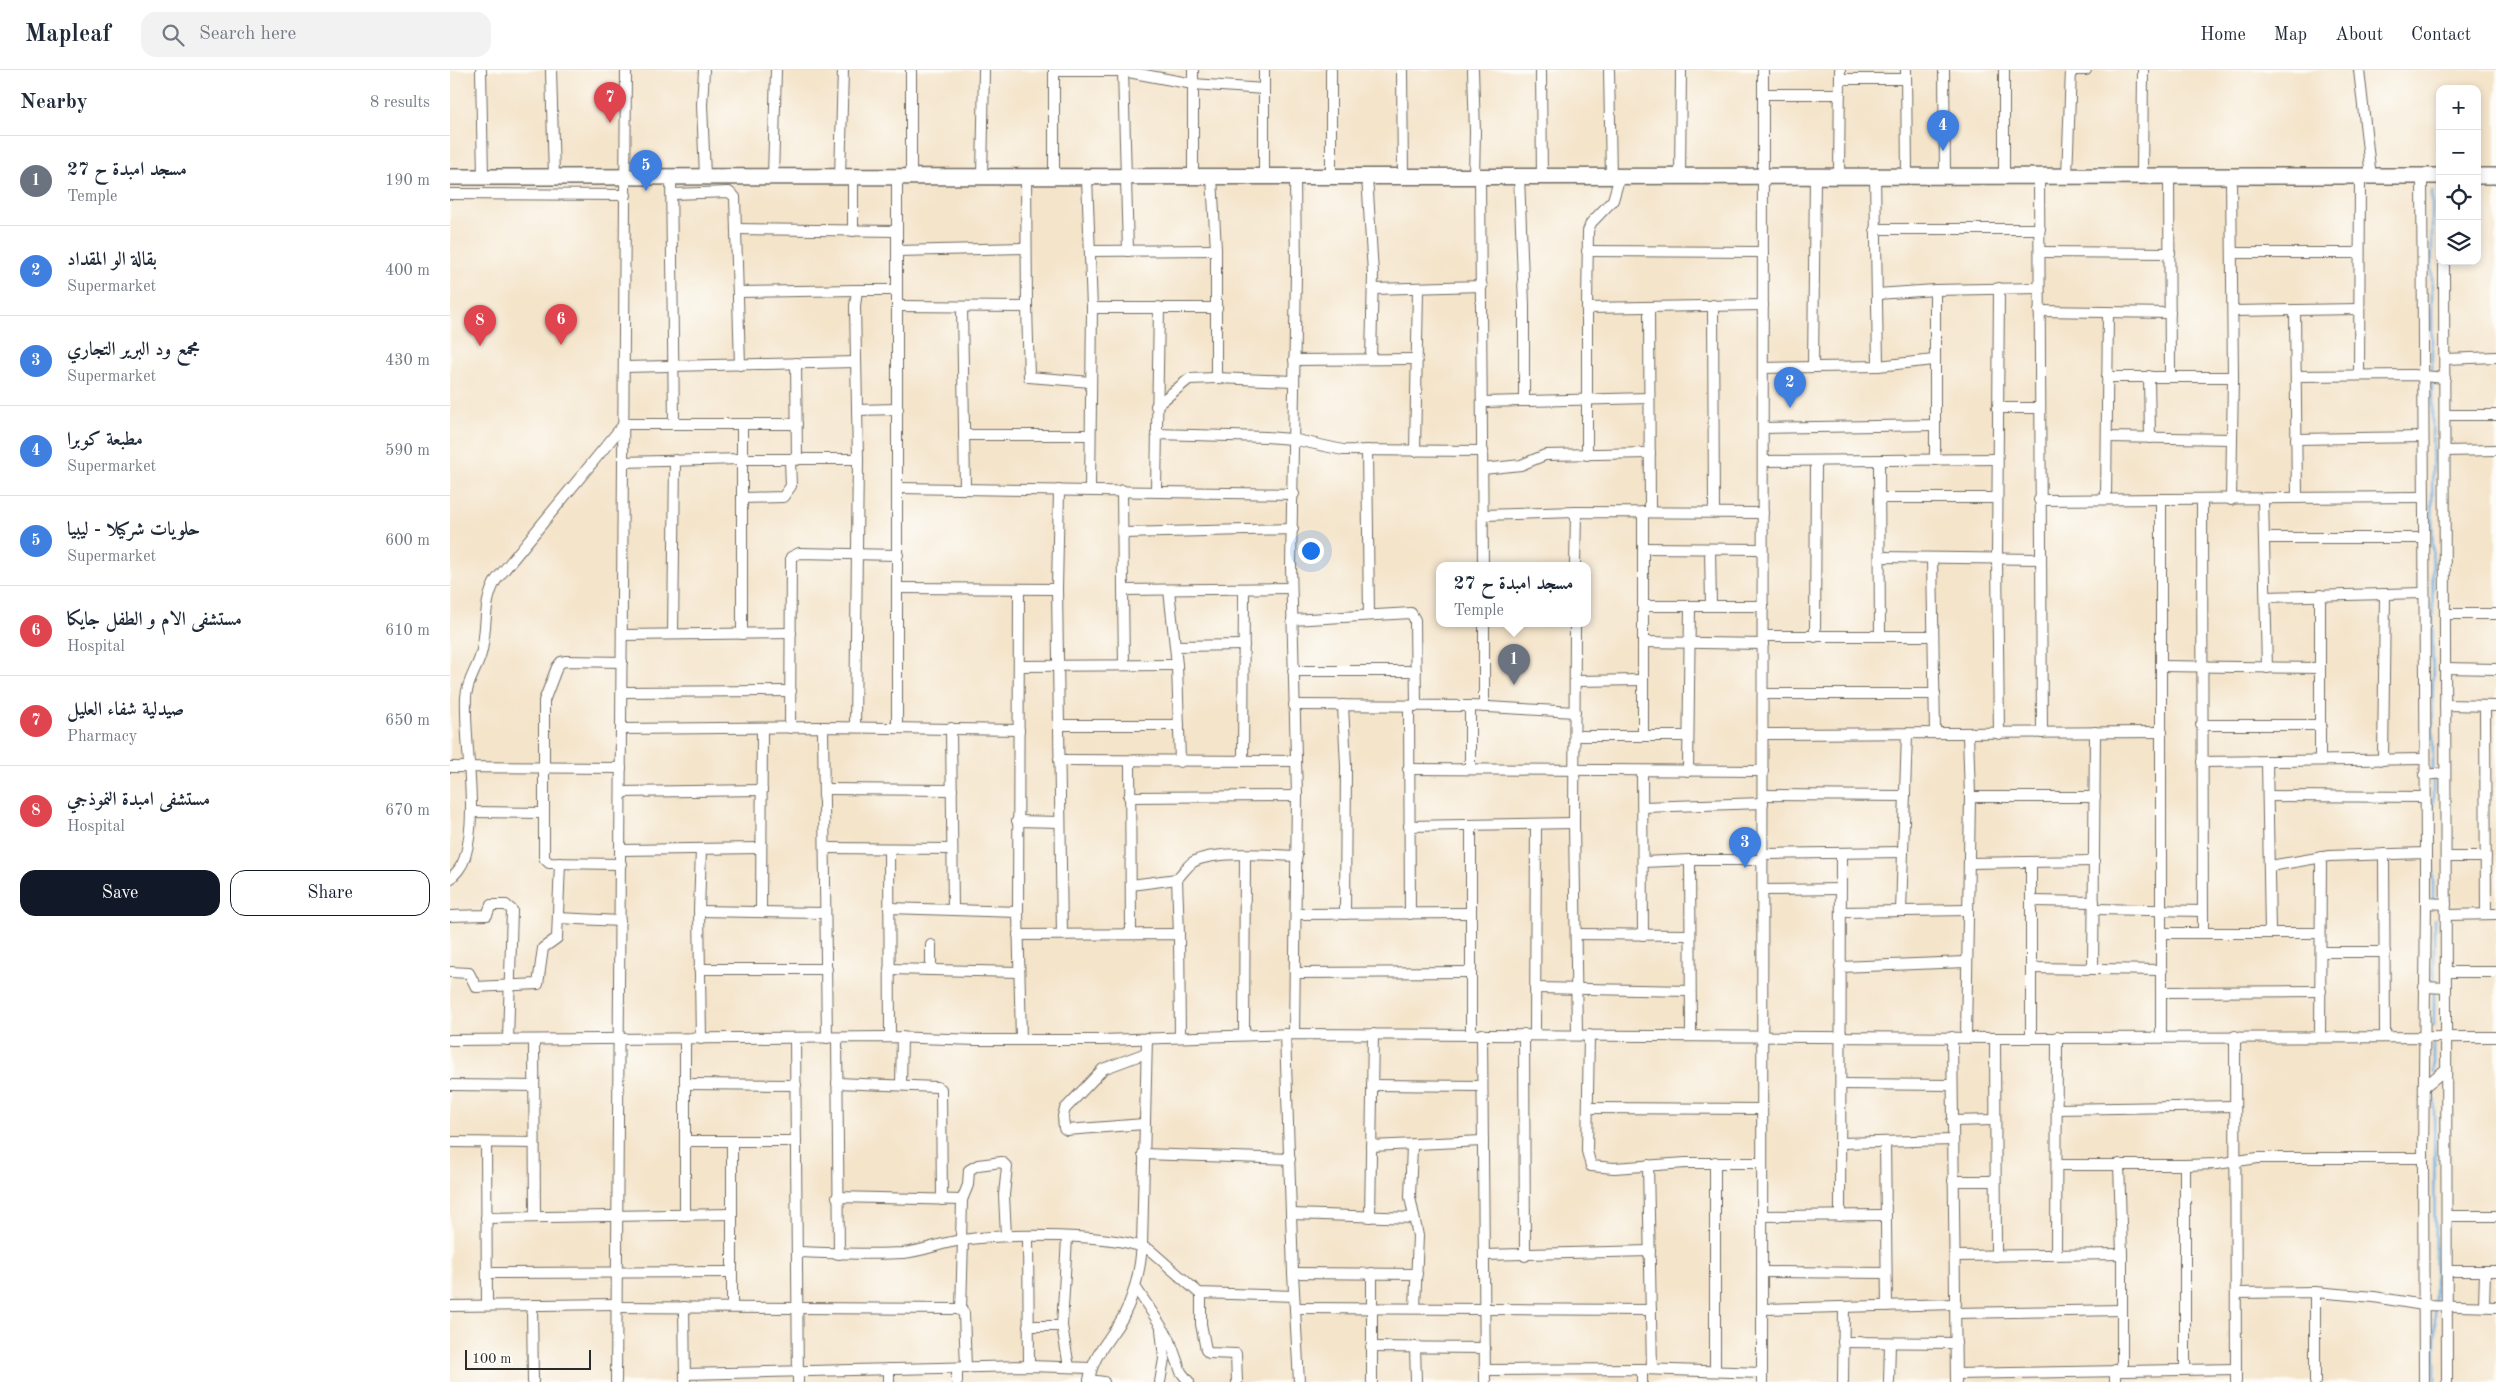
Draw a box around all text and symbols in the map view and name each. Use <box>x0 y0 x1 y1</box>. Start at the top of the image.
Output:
search box <box>141 12 491 57</box>
icon: search <box>159 21 187 49</box>
text: Mapleaf <box>25 23 111 47</box>
text: Search here <box>199 25 296 44</box>
text: Home <box>2200 26 2246 44</box>
text: Map <box>2274 26 2307 44</box>
text: About <box>2335 26 2383 44</box>
text: Contact <box>2411 26 2471 44</box>
pin: 7 <box>594 82 626 123</box>
map controls <box>2436 85 2481 265</box>
button: + <box>2436 85 2481 130</box>
text: Nearby <box>20 92 88 113</box>
text: 8 results <box>370 95 430 111</box>
pin: 4 <box>1927 110 1959 151</box>
button: − <box>2436 130 2481 175</box>
pin: 5 <box>630 150 662 191</box>
text: مسجد امبدة ح 27 <box>67 161 187 180</box>
text: 1 <box>31 173 41 189</box>
text: 190 m <box>385 173 430 189</box>
button: locate <box>2436 175 2481 220</box>
text: Temple <box>67 189 117 205</box>
button: layers <box>2436 220 2481 265</box>
text: بقالة الو المقداد <box>67 251 157 270</box>
text: 2 <box>31 263 41 279</box>
text: 400 m <box>385 263 430 279</box>
text: Supermarket <box>67 279 156 295</box>
pin: 6 <box>545 304 577 345</box>
pin: 8 <box>464 305 496 346</box>
text: مجمع ود البرير التجاري <box>67 341 200 360</box>
text: 3 <box>31 353 41 369</box>
text: 430 m <box>385 353 430 369</box>
pin: 2 <box>1774 367 1806 408</box>
text: Supermarket <box>67 369 156 385</box>
text: مطبعة كوبرا <box>67 431 143 450</box>
text: 4 <box>31 443 41 459</box>
text: 590 m <box>385 443 430 459</box>
text: Supermarket <box>67 459 156 475</box>
text: حلويات شركيلا - ليبيا <box>67 521 200 540</box>
text: 5 <box>31 533 41 549</box>
text: 600 m <box>385 533 430 549</box>
your location <box>1298 538 1324 564</box>
text: Supermarket <box>67 549 156 565</box>
popup <box>1436 562 1591 627</box>
text: مسجد امبدة ح 27 <box>1454 575 1573 594</box>
text: Temple <box>1454 603 1504 619</box>
text: مستشفى الام و الطفل جايكا <box>67 611 242 630</box>
text: 6 <box>31 623 41 639</box>
text: 610 m <box>385 623 430 639</box>
text: Hospital <box>67 639 125 655</box>
pin: 1 <box>1498 644 1530 685</box>
text: صيدلية شفاء العليل <box>67 701 184 720</box>
text: 7 <box>31 713 41 729</box>
text: 650 m <box>385 713 430 729</box>
text: Pharmacy <box>67 729 137 745</box>
text: مستشفى امبدة النموذجي <box>67 791 210 810</box>
text: 8 <box>31 803 41 819</box>
text: 670 m <box>385 803 430 819</box>
text: Hospital <box>67 819 125 835</box>
pin: 3 <box>1729 827 1761 868</box>
button: Save <box>20 870 220 916</box>
button: Share <box>230 870 430 916</box>
scale bar <box>465 1347 591 1370</box>
text: 100 m <box>472 1352 511 1366</box>

